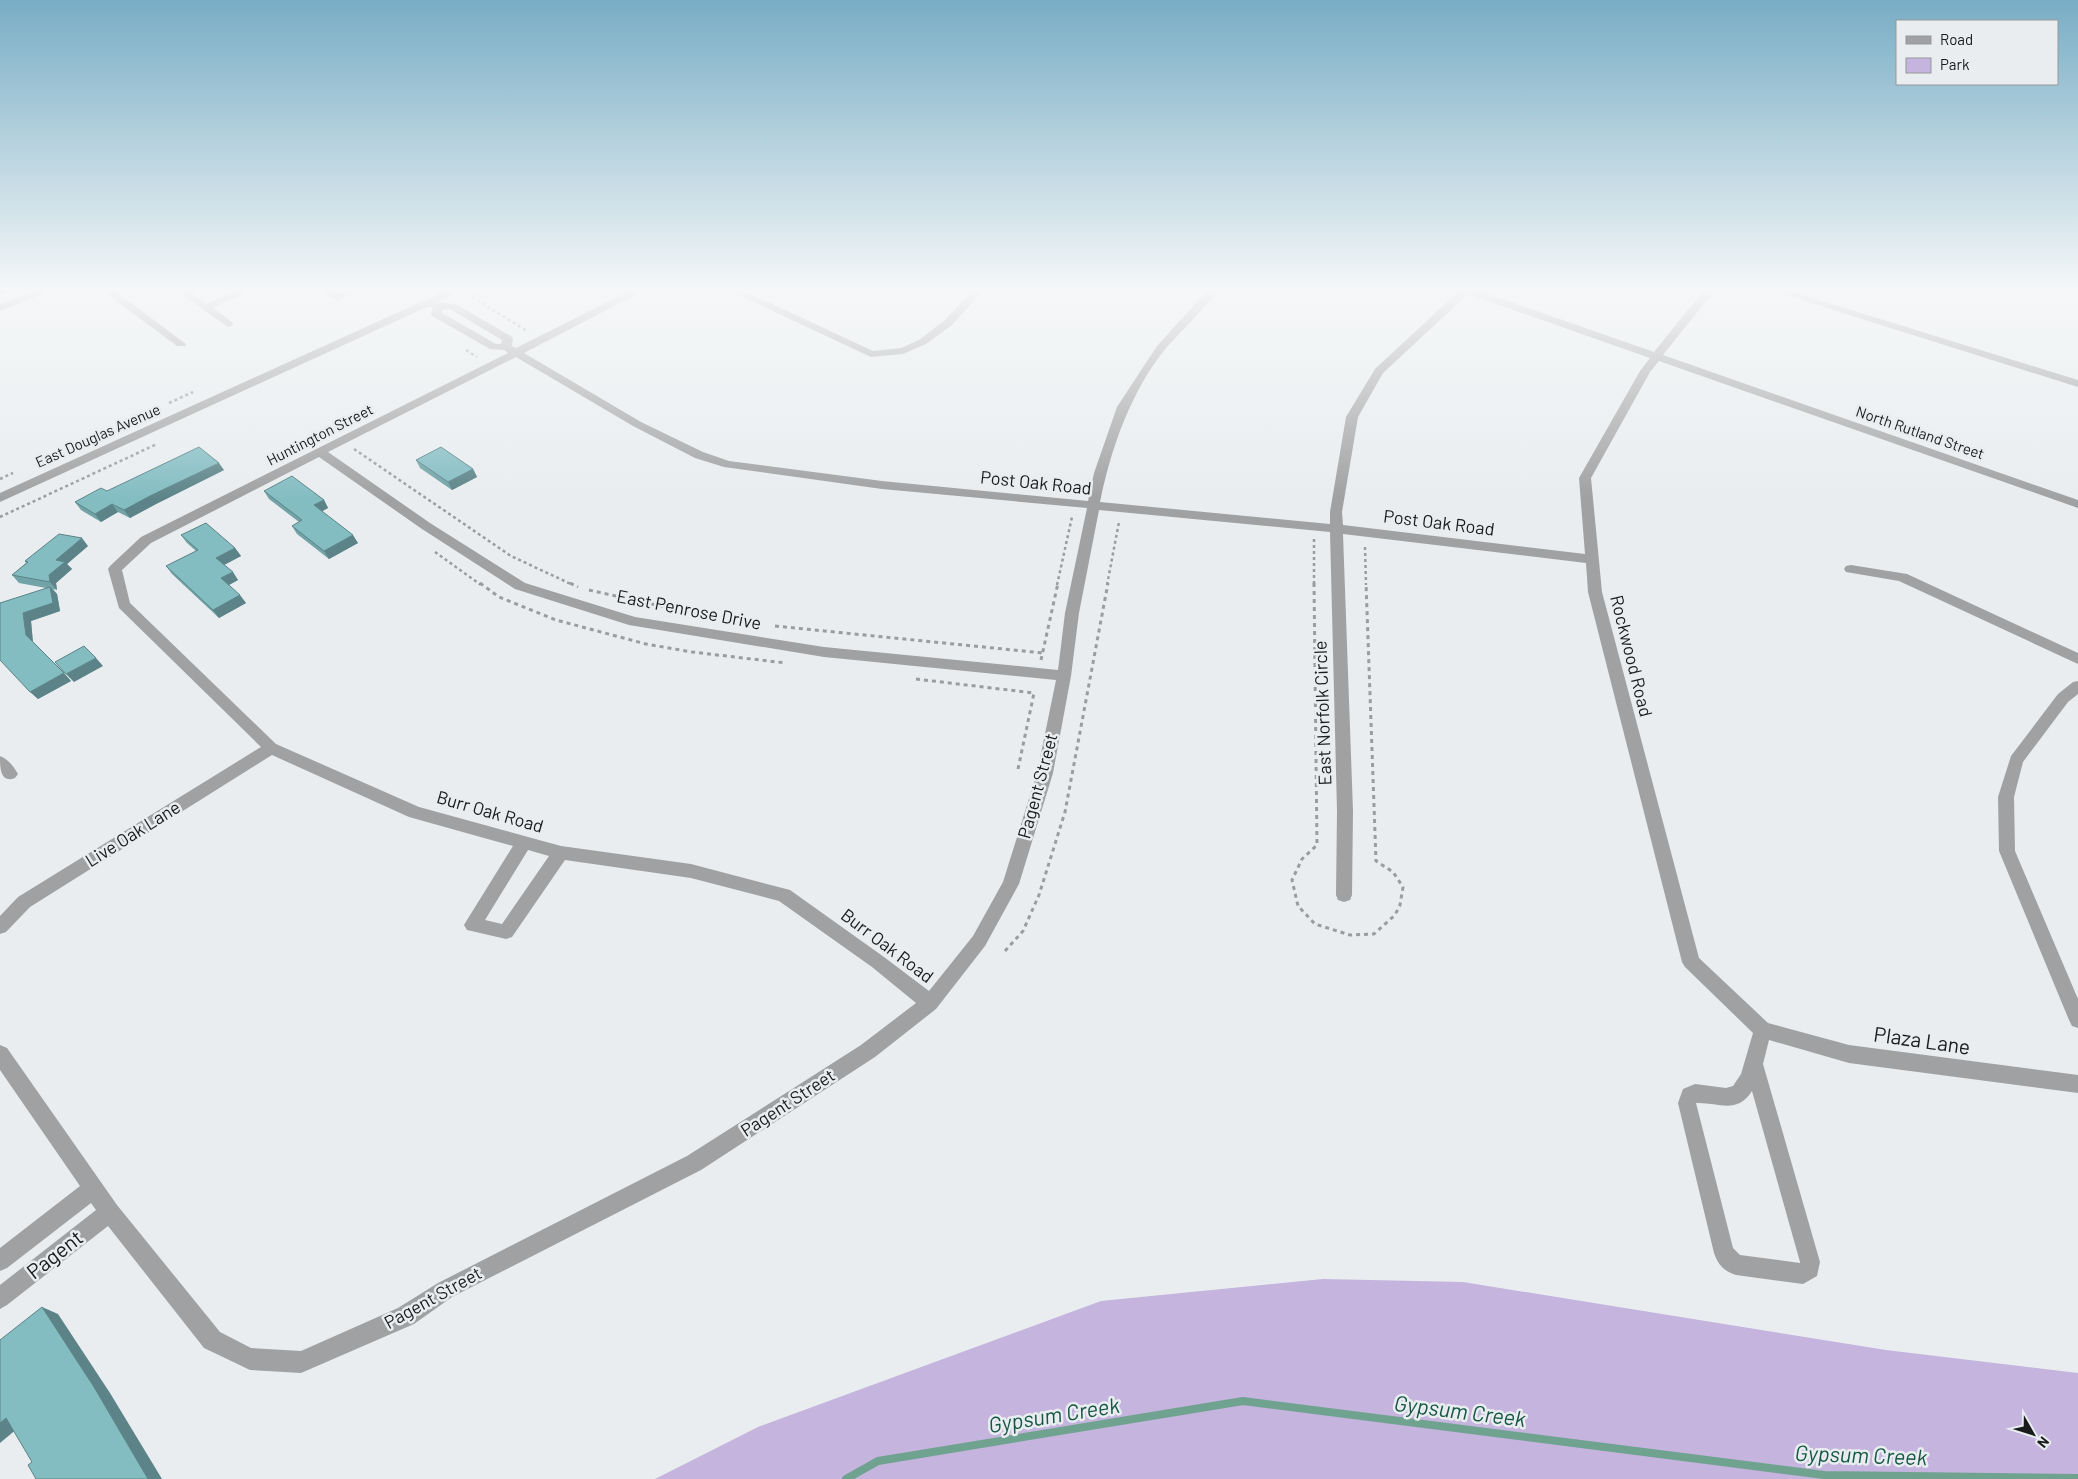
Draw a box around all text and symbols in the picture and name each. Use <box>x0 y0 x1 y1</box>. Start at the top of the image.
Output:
legend <box>1896 20 2058 85</box>
text: Road <box>1940 30 1973 48</box>
text: Park <box>1940 55 1970 73</box>
street label: East Douglas Avenue <box>32 399 163 471</box>
street label: Huntington Street <box>263 400 376 469</box>
street label: North Rutland Street <box>1854 402 1987 462</box>
street label: Post Oak Road <box>979 465 1093 499</box>
street label: Post Oak Road <box>1382 504 1496 540</box>
street label: East Penrose Drive <box>615 584 763 634</box>
street label: Rockwood Road <box>1606 593 1658 719</box>
street label: East Norfolk Circle <box>1308 640 1336 786</box>
street label: Pagent Street <box>1012 731 1062 841</box>
street label: Burr Oak Road <box>434 785 546 837</box>
street label: Live Oak Lane <box>81 795 184 871</box>
street label: Burr Oak Road <box>837 903 938 987</box>
street label: Plaza Lane <box>1872 1020 1972 1059</box>
street label: Pagent Street <box>736 1064 839 1141</box>
street label: Pagent <box>21 1224 87 1284</box>
street label: Pagent Street <box>380 1261 485 1333</box>
water label: Gypsum Creek <box>1393 1389 1528 1431</box>
water label: Gypsum Creek <box>986 1391 1122 1437</box>
north arrow <box>2008 1409 2058 1459</box>
text: N <box>2034 1434 2053 1451</box>
water label: Gypsum Creek <box>1794 1439 1928 1469</box>

